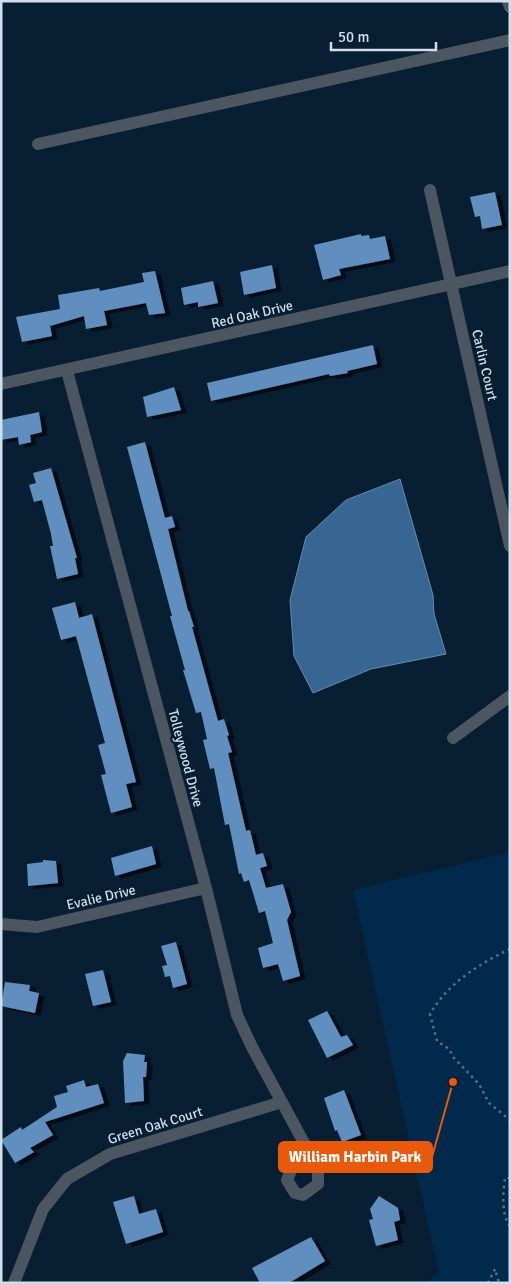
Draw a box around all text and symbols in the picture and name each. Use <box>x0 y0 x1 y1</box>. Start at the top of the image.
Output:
scale bar <box>331 20 436 52</box>
text: 50 m <box>338 28 369 46</box>
street label: Red Oak Drive <box>210 297 295 332</box>
street label: Carlin Court <box>468 328 501 403</box>
street label: Tolleywood Drive <box>164 707 207 809</box>
street label: Evalie Drive <box>65 881 137 914</box>
street label: Green Oak Court <box>106 1103 205 1148</box>
callout: William Harbin Park <box>279 1142 432 1172</box>
text: William Harbin Park <box>289 1148 421 1166</box>

